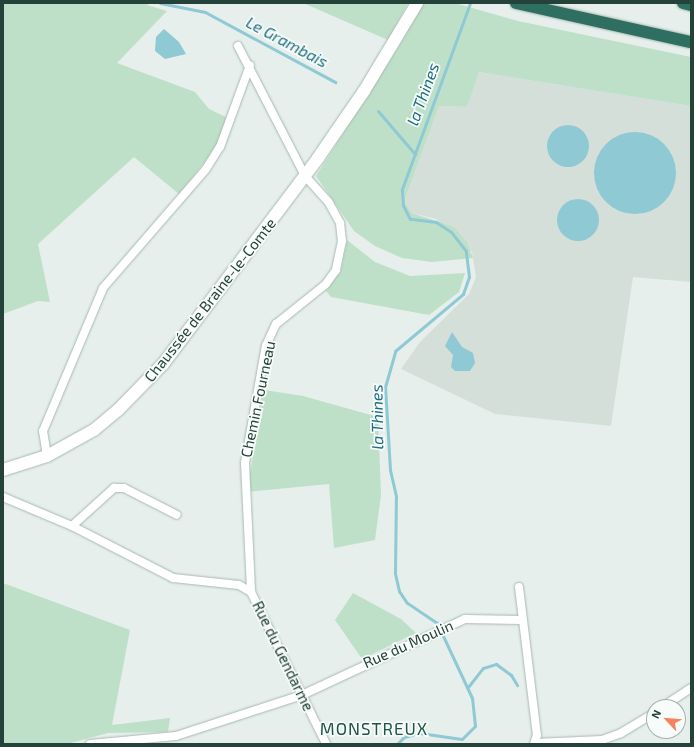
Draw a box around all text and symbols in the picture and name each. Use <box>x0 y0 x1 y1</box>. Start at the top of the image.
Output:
water label: Le Grambais <box>243 12 331 72</box>
water label: la Thines <box>403 60 443 128</box>
street label: Chaussée de Braine-le-Comte <box>140 215 280 385</box>
street label: Chemin Fourneau <box>237 339 279 459</box>
water label: la Thines <box>367 384 387 450</box>
street label: Rue du Gendarme <box>249 598 317 714</box>
street label: Rue du Moulin <box>360 616 456 672</box>
north arrow <box>646 699 686 739</box>
text: N <box>648 708 663 720</box>
district label: MONSTREUX <box>320 719 428 739</box>

